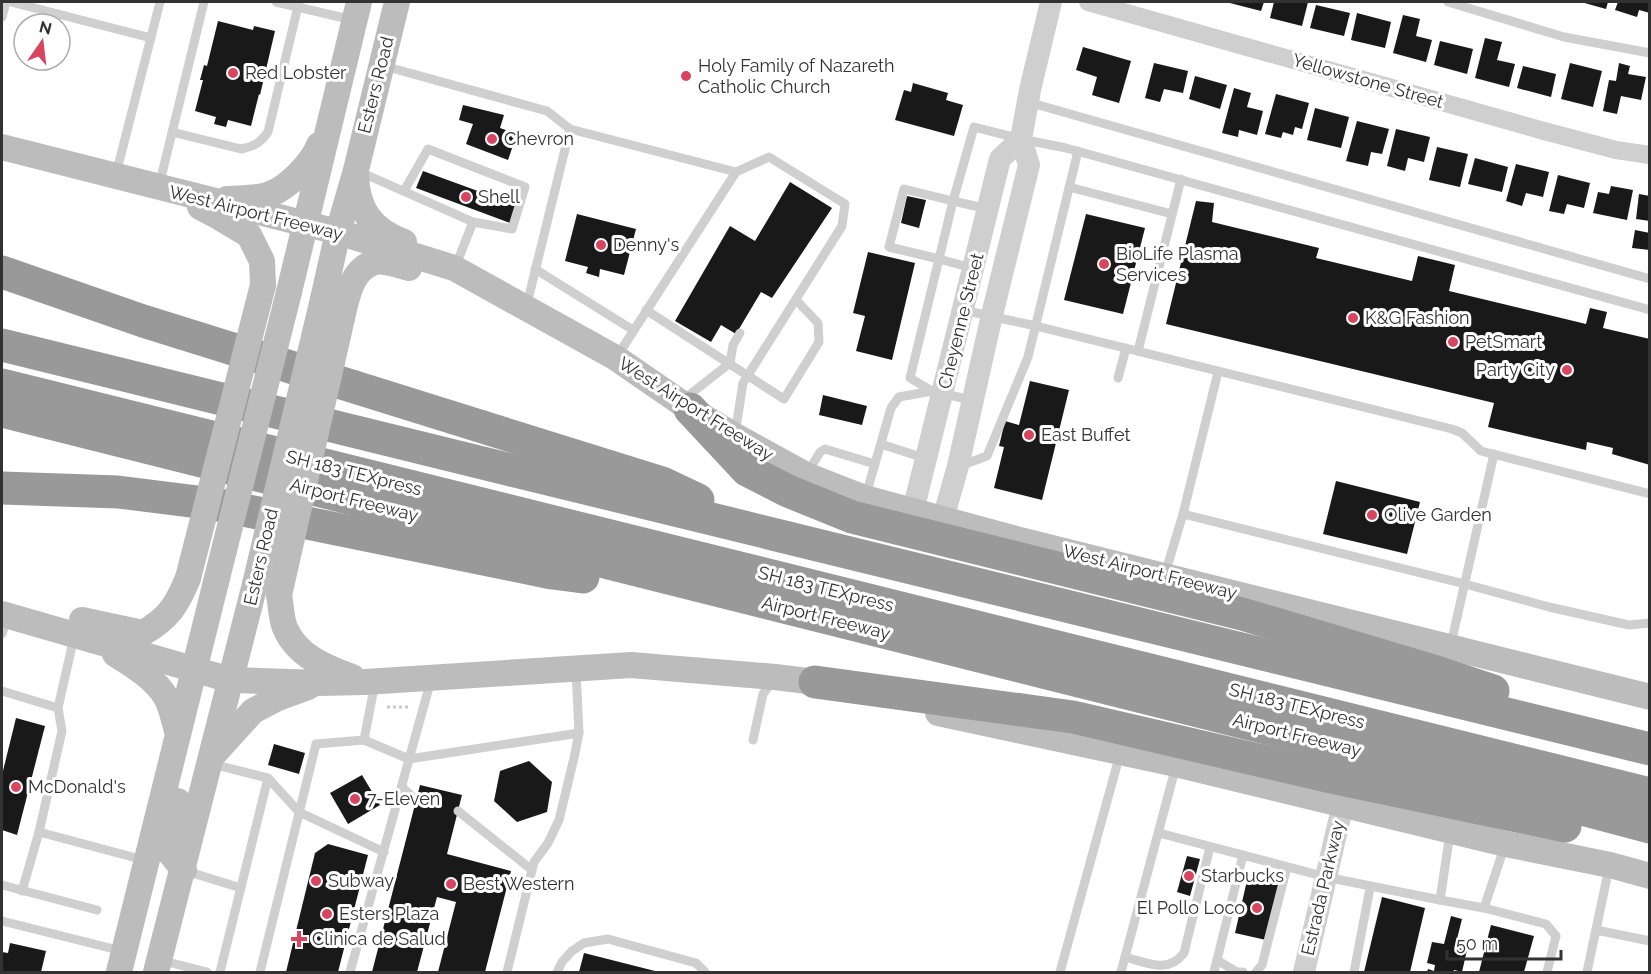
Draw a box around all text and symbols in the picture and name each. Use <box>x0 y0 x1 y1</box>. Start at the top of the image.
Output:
north arrow <box>12 12 72 72</box>
text: N <box>37 17 54 39</box>
street label: Esters Road <box>353 34 398 135</box>
street label: Yellowstone Street <box>1290 49 1446 112</box>
place label: Holy Family of Nazareth Catholic Church <box>698 55 894 97</box>
place label: Red Lobster <box>245 62 347 83</box>
marker: Red Lobster <box>226 66 240 80</box>
marker: Holy Family of Nazareth Catholic Church <box>679 69 693 83</box>
place label: Chevron <box>504 128 574 149</box>
marker: Chevron <box>485 132 499 146</box>
street label: West Airport Freeway <box>167 181 346 244</box>
place label: Shell <box>478 186 520 207</box>
marker: Shell <box>459 190 473 204</box>
place label: Denny's <box>613 234 679 255</box>
marker: Denny's <box>594 238 608 252</box>
place label: BioLife Plasma Services <box>1116 243 1239 285</box>
street label: Cheyenne Street <box>933 251 988 391</box>
marker: BioLife Plasma Services <box>1097 257 1111 271</box>
place label: K&G Fashion <box>1365 307 1470 328</box>
marker: K&G Fashion <box>1346 311 1360 325</box>
place label: PetSmart <box>1465 331 1542 352</box>
marker: PetSmart <box>1446 335 1460 349</box>
street label: West Airport Freeway <box>615 352 778 465</box>
place label: Party City <box>1476 359 1555 380</box>
marker: Party City <box>1560 363 1574 377</box>
place label: East Buffet <box>1041 424 1130 445</box>
marker: East Buffet <box>1022 428 1036 442</box>
street label: SH 183 TEXpress <box>284 445 424 500</box>
street label: Airport Freeway <box>288 473 421 526</box>
place label: Olive Garden <box>1384 504 1492 525</box>
street label: Esters Road <box>239 506 282 607</box>
marker: Olive Garden <box>1365 508 1379 522</box>
street label: West Airport Freeway <box>1061 540 1240 603</box>
street label: SH 183 TEXpress <box>756 561 896 616</box>
street label: Airport Freeway <box>760 591 893 644</box>
street label: SH 183 TEXpress <box>1227 678 1367 733</box>
street label: Airport Freeway <box>1231 708 1364 761</box>
place label: McDonald's <box>28 776 126 797</box>
marker: McDonald's <box>9 780 23 794</box>
place label: 7-Eleven <box>367 788 440 809</box>
marker: 7-Eleven <box>348 792 362 806</box>
street label: Estrada Parkway <box>1297 818 1348 957</box>
place label: Starbucks <box>1201 865 1284 886</box>
marker: Starbucks <box>1182 869 1196 883</box>
place label: Subway <box>328 870 394 891</box>
place label: Best Western <box>463 873 574 894</box>
marker: Subway <box>309 874 323 888</box>
marker: Best Western <box>444 877 458 891</box>
place label: El Pollo Loco <box>1137 897 1245 918</box>
marker: El Pollo Loco <box>1250 901 1264 915</box>
place label: Esters Plaza <box>339 903 439 924</box>
marker: Esters Plaza <box>320 907 334 921</box>
scale bar <box>1447 923 1561 961</box>
place label: Clinica de Salud <box>312 928 446 949</box>
marker: Clinica de Salud <box>290 930 308 948</box>
text: 50 m <box>1456 933 1498 954</box>

